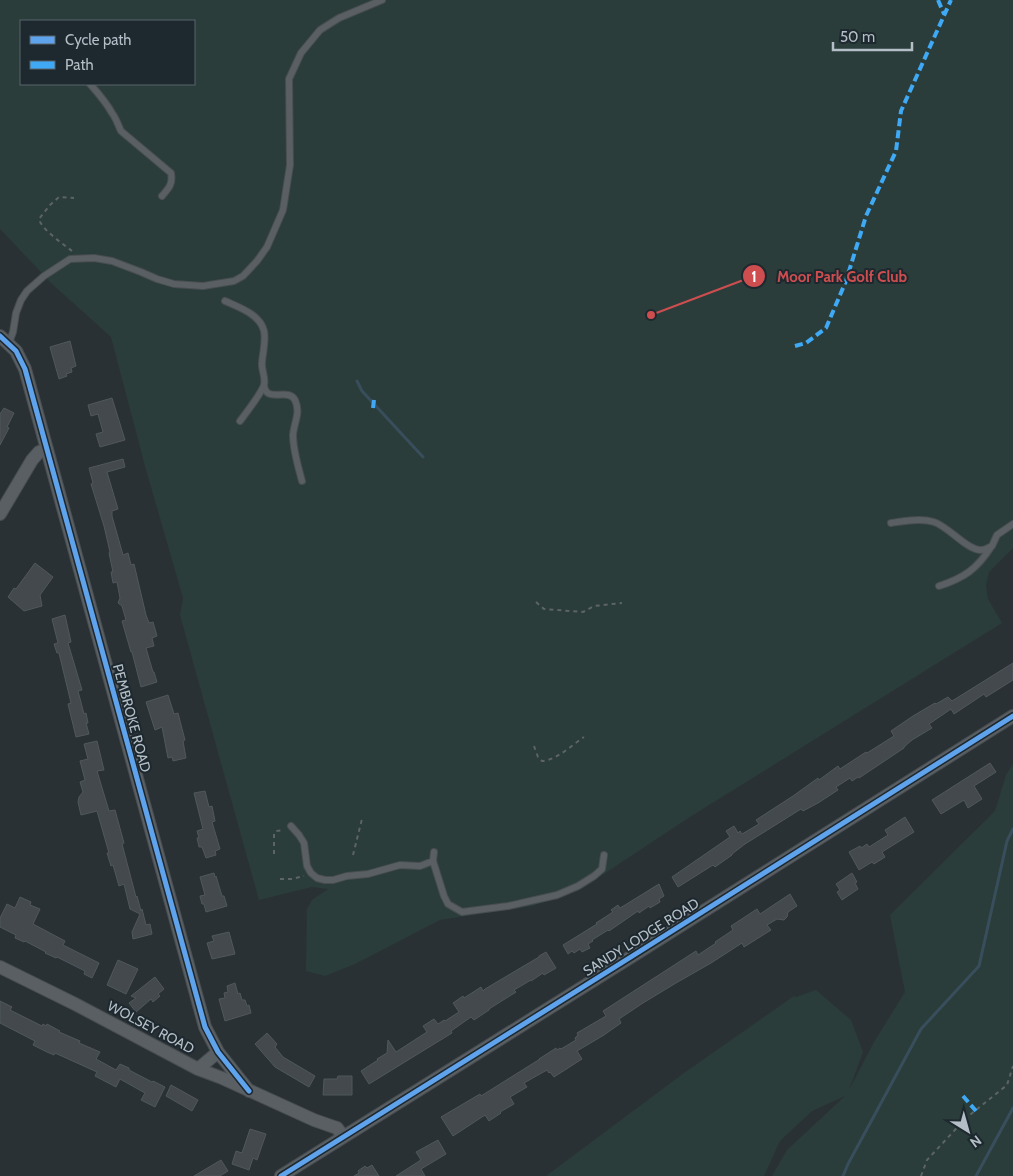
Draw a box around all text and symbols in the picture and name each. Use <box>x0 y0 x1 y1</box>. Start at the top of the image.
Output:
legend <box>20 20 195 85</box>
scale bar <box>833 20 912 52</box>
text: 50 m <box>840 28 875 46</box>
text: Cycle path <box>65 31 131 49</box>
text: Path <box>65 56 94 74</box>
callout: Moor Park Golf Club <box>742 261 917 291</box>
text: 1 <box>751 268 757 286</box>
text: Moor Park Golf Club <box>777 268 908 286</box>
street label: PEMBROKE ROAD <box>109 662 155 774</box>
street label: SANDY LODGE ROAD <box>580 894 702 980</box>
street label: WOLSEY ROAD <box>104 997 198 1057</box>
north arrow <box>943 1106 993 1156</box>
text: N <box>966 1131 985 1152</box>

